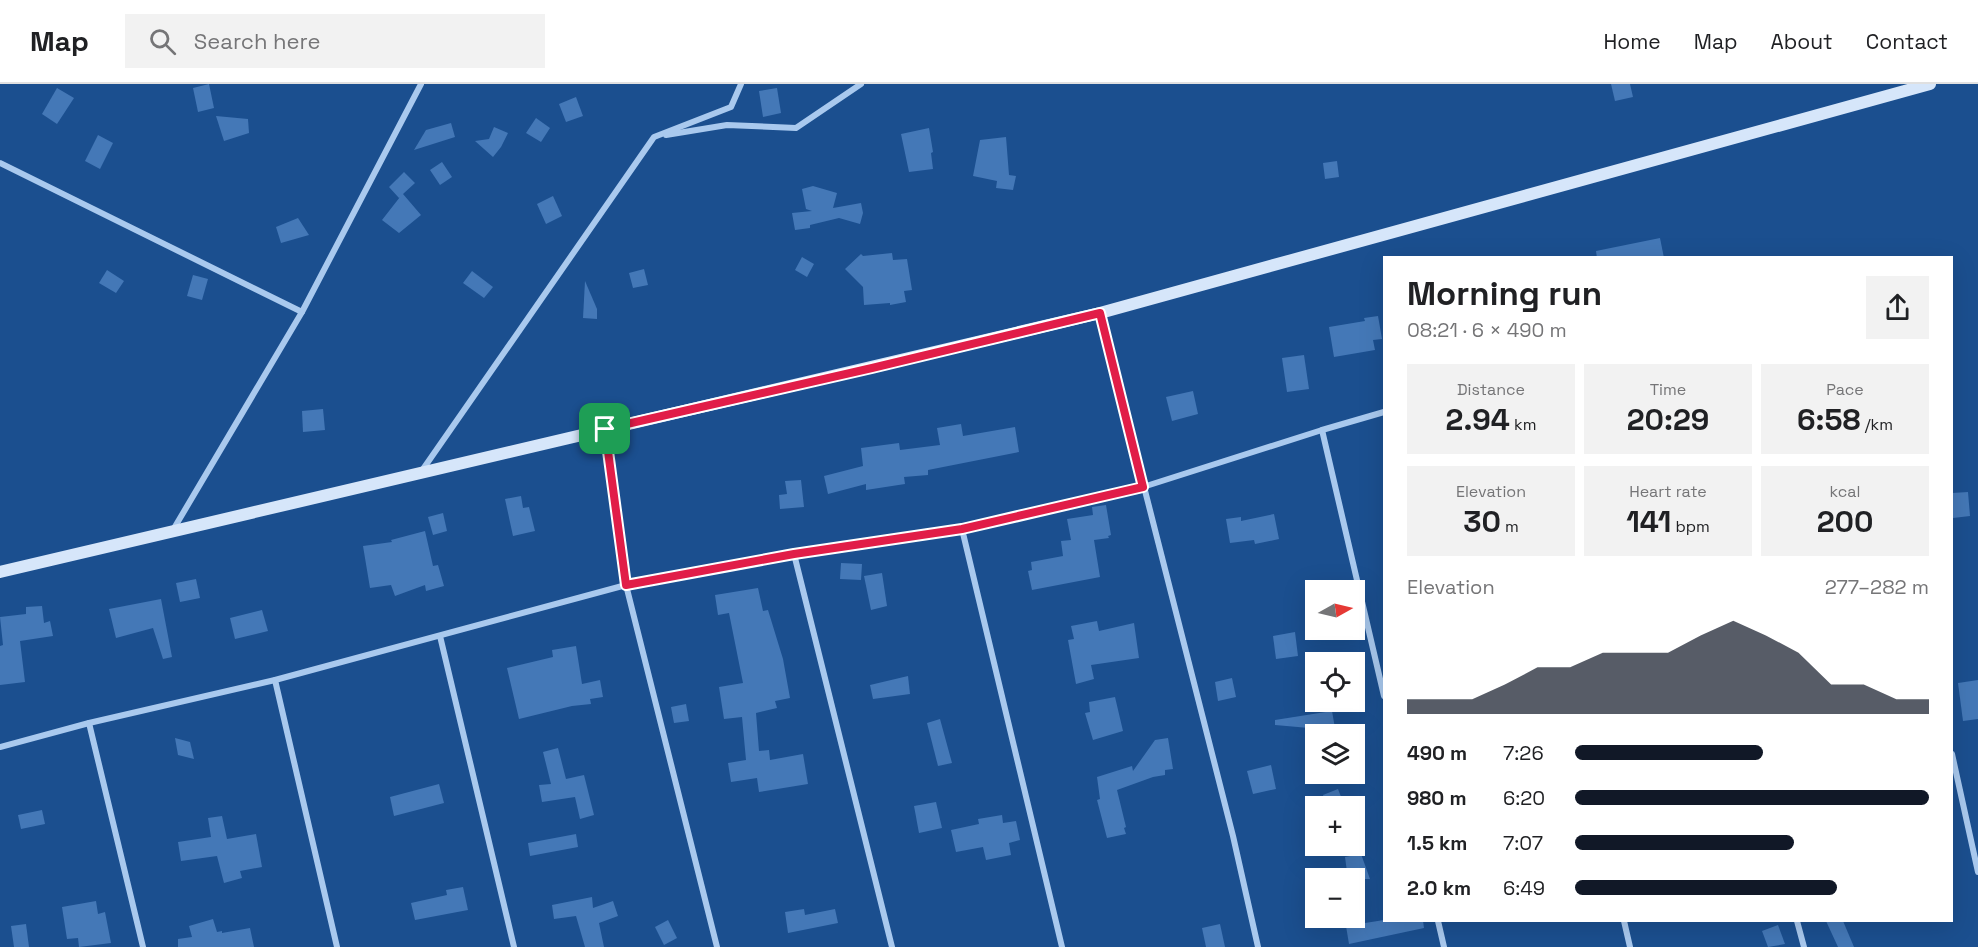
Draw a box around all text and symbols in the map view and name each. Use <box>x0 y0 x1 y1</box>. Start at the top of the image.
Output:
search box <box>125 14 545 68</box>
text: Map <box>30 23 89 59</box>
icon: search <box>146 25 179 58</box>
text: Search here <box>194 27 321 55</box>
text: Home <box>1603 28 1661 55</box>
text: Map <box>1694 28 1738 55</box>
text: About <box>1771 28 1833 55</box>
text: Contact <box>1866 28 1948 55</box>
text: Morning run <box>1407 273 1602 315</box>
button: share <box>1866 276 1929 339</box>
text: 08:21 · 6 × 490 m <box>1407 317 1567 343</box>
text: Distance <box>1457 379 1525 400</box>
text: Time <box>1650 379 1686 400</box>
text: Pace <box>1826 379 1864 400</box>
text: 2.94 <box>1446 400 1510 439</box>
text: 20:29 <box>1627 400 1709 439</box>
text: 6:58 <box>1797 400 1861 439</box>
pin <box>579 403 630 454</box>
icon: arrive <box>588 412 621 445</box>
text: km <box>1510 414 1536 435</box>
text: /km <box>1861 414 1893 435</box>
text: Elevation <box>1456 481 1526 502</box>
text: Heart rate <box>1629 481 1707 502</box>
text: kcal <box>1830 481 1860 502</box>
text: 30 <box>1463 502 1501 541</box>
text: 141 <box>1626 502 1671 541</box>
text: 200 <box>1817 502 1873 541</box>
text: m <box>1501 516 1519 537</box>
text: bpm <box>1671 516 1710 537</box>
text: Elevation <box>1407 574 1495 600</box>
text: 277–282 m <box>1825 574 1929 600</box>
north arrow <box>1305 580 1365 640</box>
map controls <box>1305 580 1365 928</box>
button: locate <box>1305 652 1365 712</box>
button: layers <box>1305 724 1365 784</box>
text: 490 m <box>1407 740 1467 766</box>
text: 7:26 <box>1503 740 1544 766</box>
text: 980 m <box>1407 785 1466 811</box>
text: 6:20 <box>1503 785 1545 811</box>
button: + <box>1305 796 1365 856</box>
text: 1.5 km <box>1407 830 1467 856</box>
text: 7:07 <box>1503 830 1543 856</box>
button: − <box>1305 868 1365 928</box>
text: 2.0 km <box>1407 875 1471 901</box>
text: 6:49 <box>1503 875 1545 901</box>

